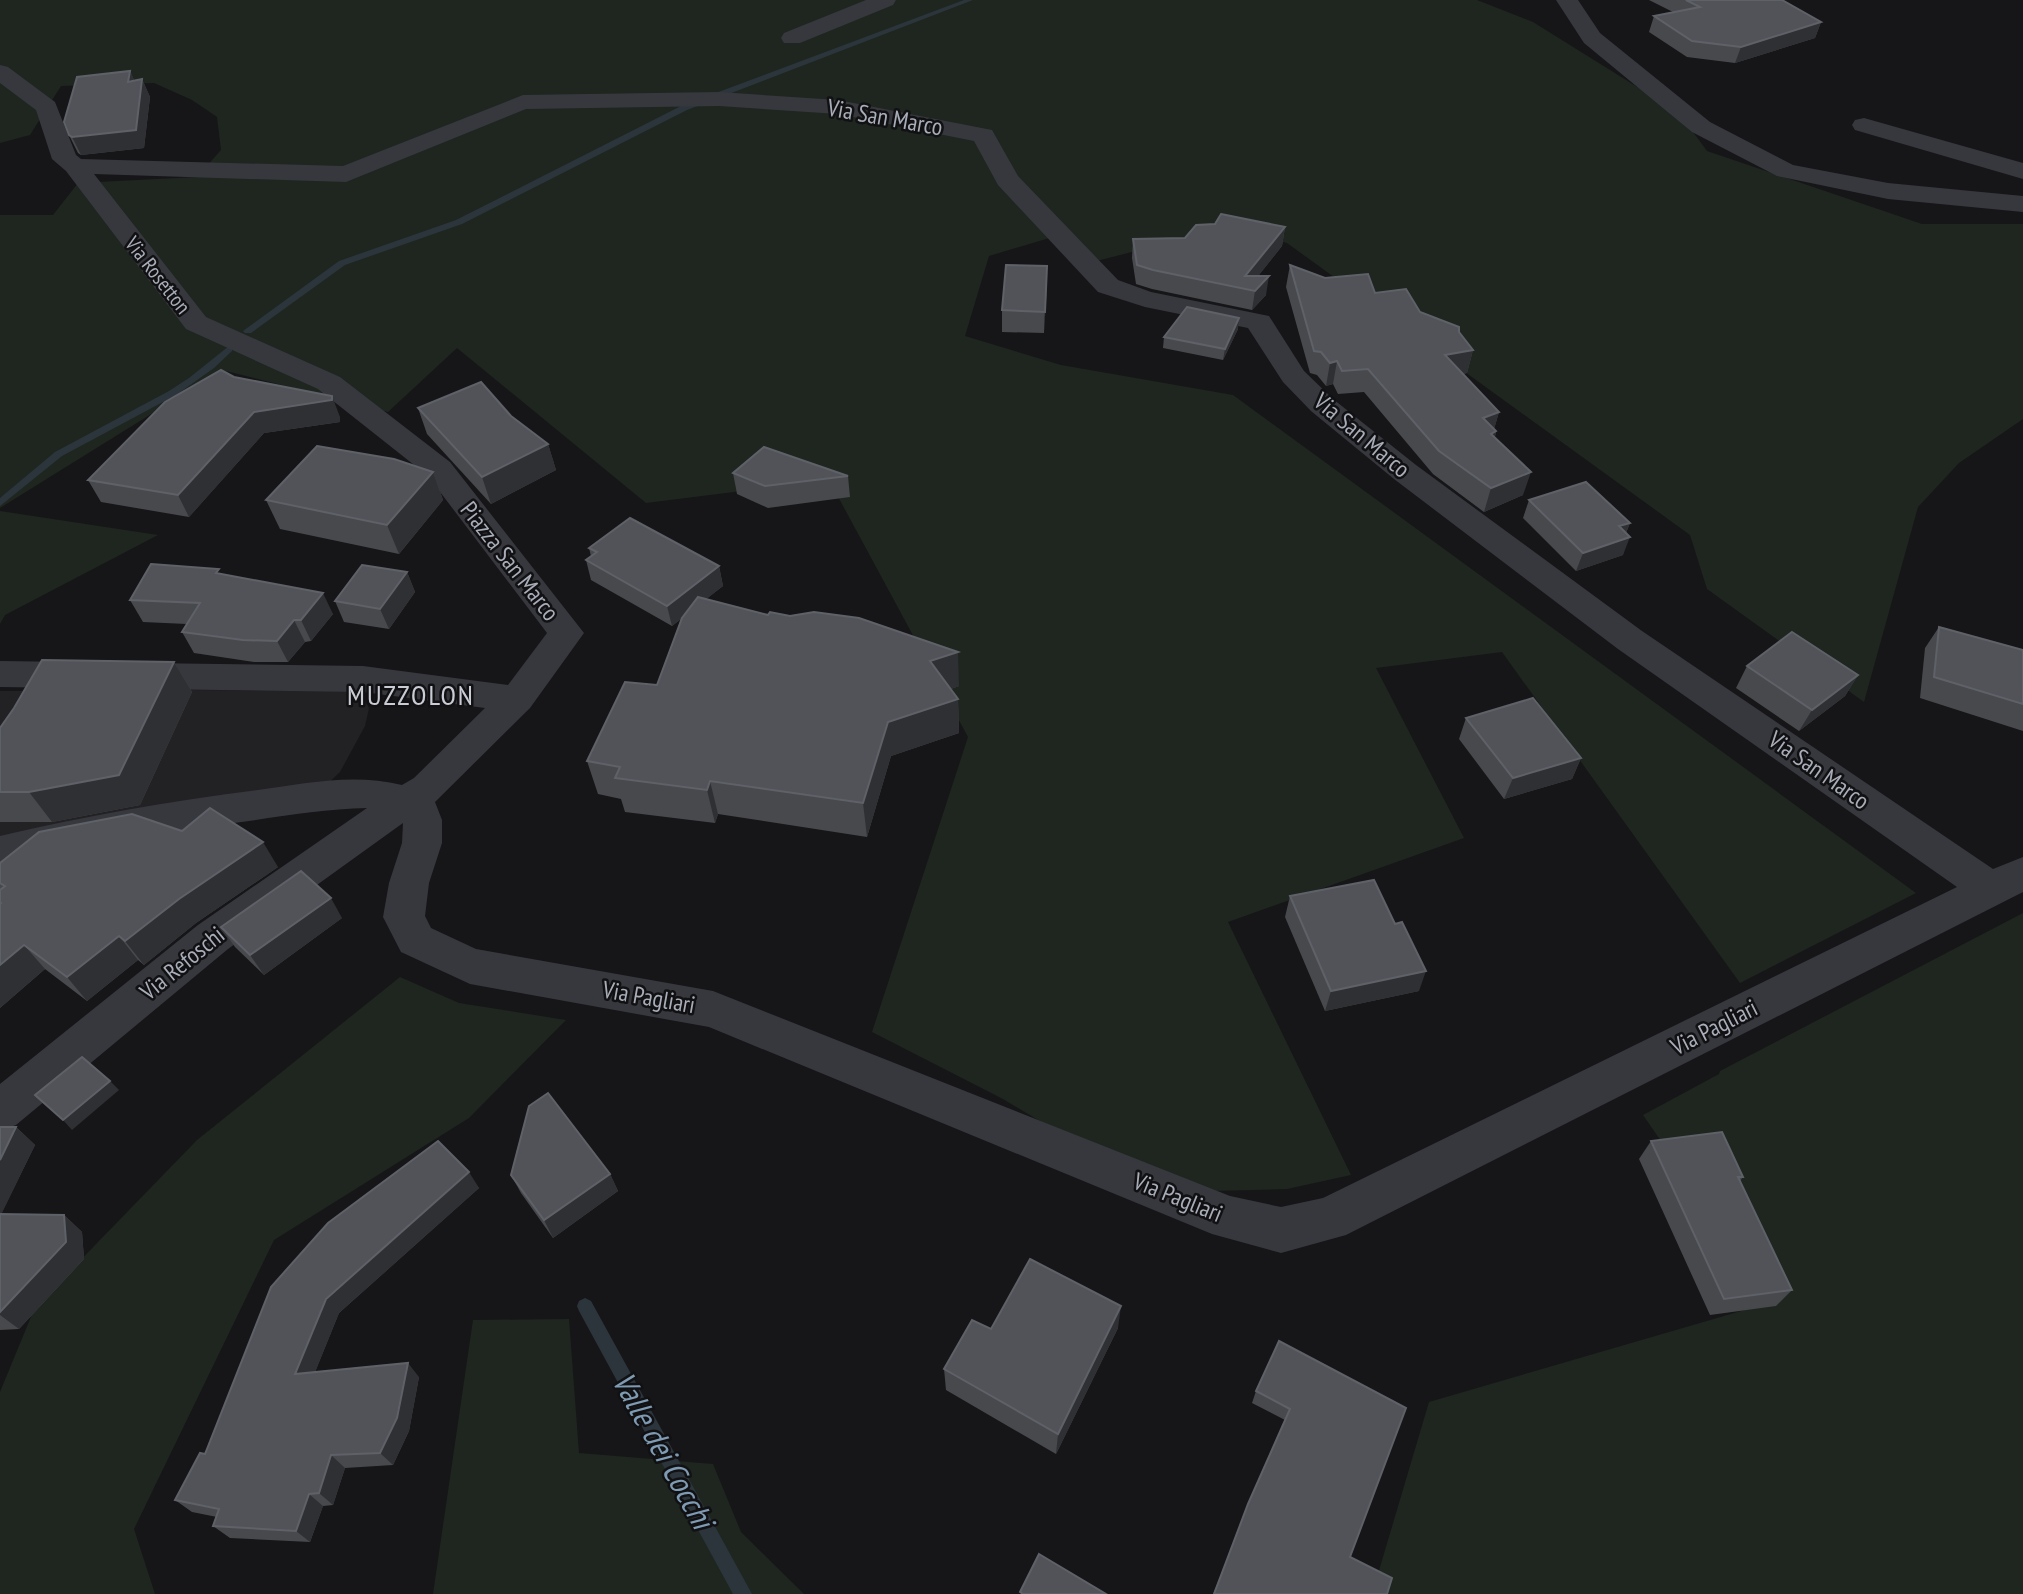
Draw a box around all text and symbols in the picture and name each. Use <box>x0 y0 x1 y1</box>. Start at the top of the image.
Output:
street label: Via San Marco <box>824 91 945 142</box>
street label: Via Rosetton <box>119 230 197 319</box>
street label: Via San Marco <box>1307 385 1417 484</box>
street label: Piazza San Marco <box>454 495 566 627</box>
district label: MUZZOLON <box>347 676 475 713</box>
street label: Via San Marco <box>1762 723 1876 816</box>
street label: Via Refoschi <box>133 919 231 1007</box>
street label: Via Pagliari <box>599 973 698 1020</box>
street label: Via Pagliari <box>1664 992 1763 1062</box>
street label: Via Pagliari <box>1128 1165 1227 1229</box>
water label: Valle dei Cocchi <box>604 1364 726 1539</box>

